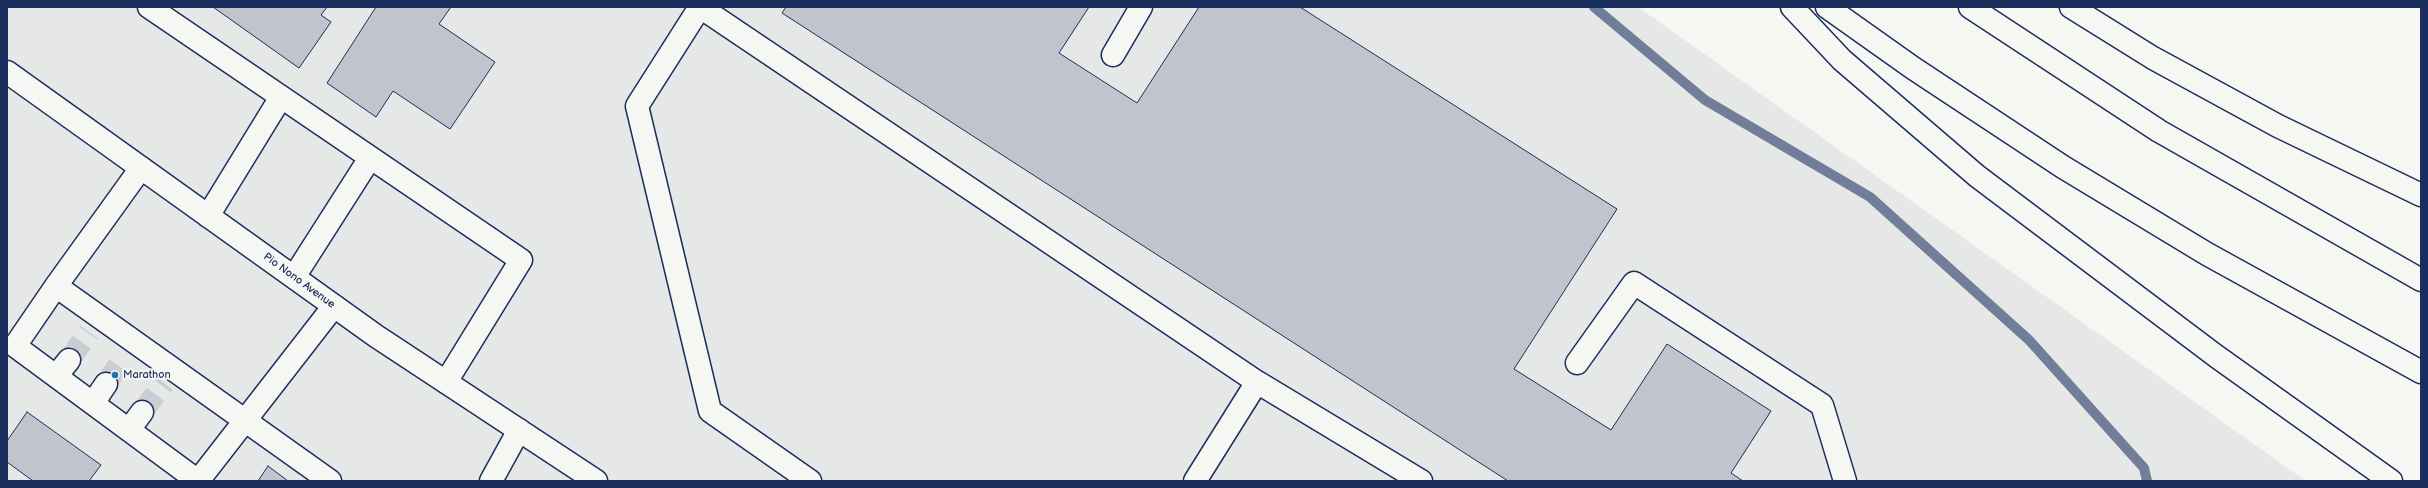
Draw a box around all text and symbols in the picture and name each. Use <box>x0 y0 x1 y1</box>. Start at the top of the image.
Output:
street label: Pio Nono Avenue <box>261 251 337 311</box>
place label: Marathon <box>123 368 171 382</box>
marker: Marathon <box>110 370 120 380</box>

